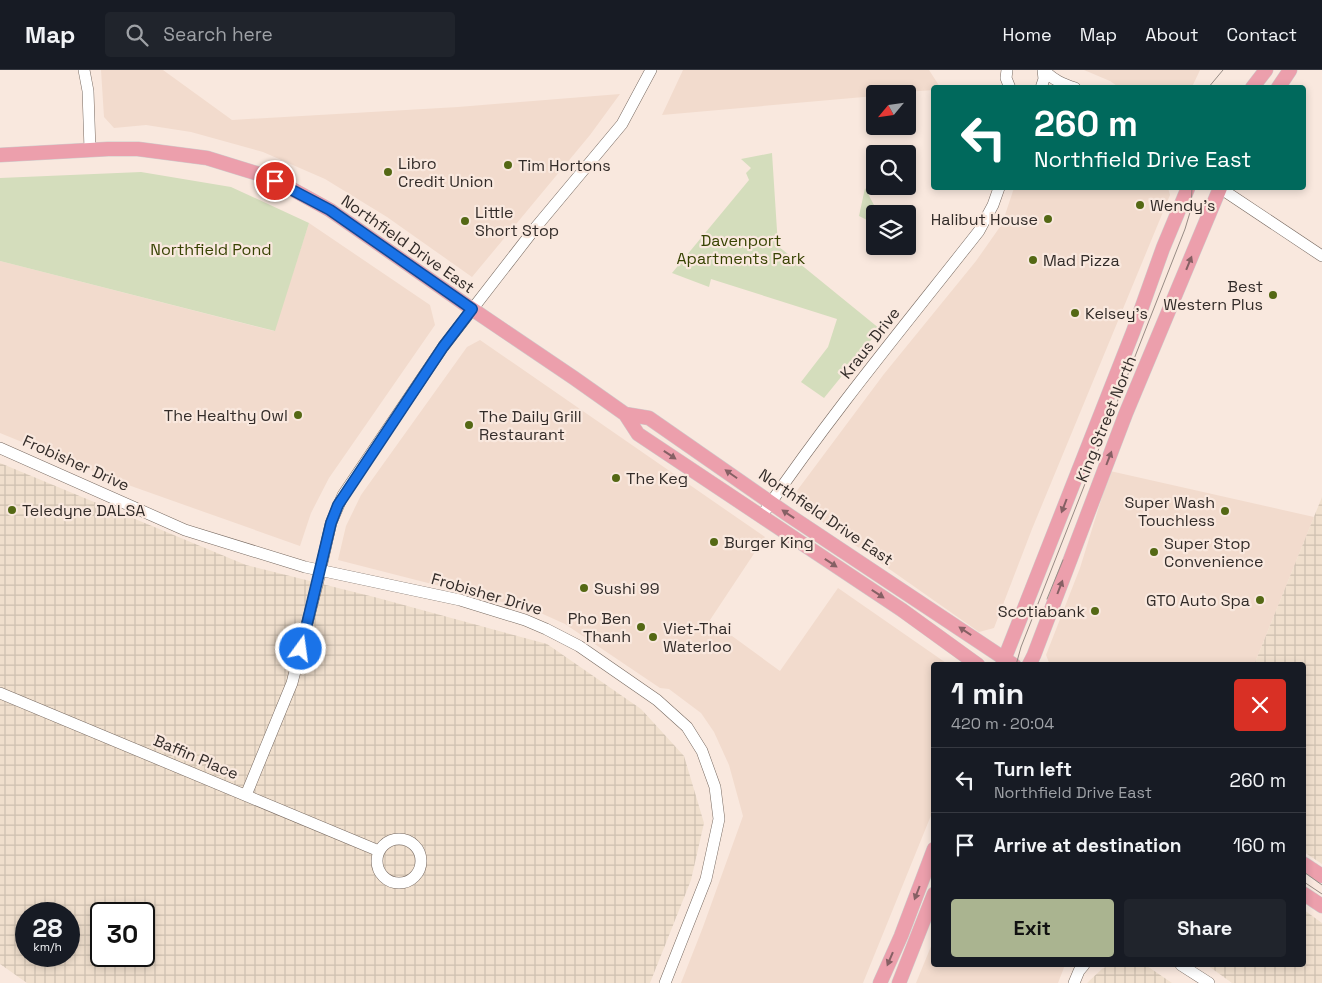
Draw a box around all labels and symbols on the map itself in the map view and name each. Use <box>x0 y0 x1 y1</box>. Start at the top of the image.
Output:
north arrow <box>866 85 916 135</box>
place label: Libro Credit Union <box>398 153 493 192</box>
place label: Tim Hortons <box>518 155 611 176</box>
marker: Tim Hortons <box>502 159 514 171</box>
pin <box>254 160 296 202</box>
marker: Libro Credit Union <box>382 166 394 178</box>
street label: Northfield Drive East <box>337 190 479 298</box>
place label: Wendy's <box>1150 195 1216 216</box>
marker: Wendy's <box>1134 199 1146 211</box>
place label: Little Short Stop <box>475 202 559 241</box>
place label: Halibut House <box>931 209 1038 230</box>
marker: Halibut House <box>1042 213 1054 225</box>
marker: Little Short Stop <box>459 215 471 227</box>
park label: Davenport Apartments Park <box>677 230 806 269</box>
park label: Northfield Pond <box>150 239 272 260</box>
place label: Mad Pizza <box>1043 250 1120 271</box>
marker: Mad Pizza <box>1027 254 1039 266</box>
one-way arrow <box>1185 256 1193 270</box>
place label: Best Western Plus <box>1163 276 1263 315</box>
marker: Best Western Plus <box>1267 289 1279 301</box>
street label: Kraus Drive <box>836 303 904 383</box>
place label: Kelsey's <box>1085 303 1148 324</box>
marker: Kelsey's <box>1069 307 1081 319</box>
street label: King Street North <box>1071 353 1141 485</box>
place label: The Healthy Owl <box>164 405 288 426</box>
place label: The Daily Grill Restaurant <box>479 406 582 445</box>
marker: The Healthy Owl <box>292 409 304 421</box>
marker: The Daily Grill Restaurant <box>463 419 475 431</box>
street label: Frobisher Drive <box>19 430 133 496</box>
one-way arrow <box>663 450 676 460</box>
one-way arrow <box>1105 450 1113 465</box>
street label: Northfield Drive East <box>755 464 897 570</box>
place label: The Keg <box>626 468 688 489</box>
one-way arrow <box>724 469 738 479</box>
marker: The Keg <box>610 472 622 484</box>
place label: Super Wash Touchless <box>1124 492 1215 531</box>
one-way arrow <box>1060 499 1068 514</box>
place label: Teledyne DALSA <box>22 500 145 521</box>
marker: Teledyne DALSA <box>6 504 18 516</box>
marker: Super Wash Touchless <box>1219 505 1231 517</box>
one-way arrow <box>781 509 795 519</box>
place label: Burger King <box>724 532 814 553</box>
place label: Super Stop Convenience <box>1164 533 1264 572</box>
marker: Burger King <box>708 536 720 548</box>
marker: Super Stop Convenience <box>1148 546 1160 558</box>
one-way arrow <box>824 559 838 568</box>
street label: Frobisher Drive <box>429 568 545 620</box>
place label: Sushi 99 <box>594 578 659 599</box>
one-way arrow <box>1057 580 1064 595</box>
marker: Sushi 99 <box>578 582 590 594</box>
one-way arrow <box>871 590 885 599</box>
place label: GTO Auto Spa <box>1146 590 1250 611</box>
marker: GTO Auto Spa <box>1254 594 1266 606</box>
place label: Scotiabank <box>998 601 1085 622</box>
marker: Scotiabank <box>1089 605 1101 617</box>
place label: Pho Ben Thanh <box>568 608 631 647</box>
place label: Viet-Thai Waterloo <box>663 618 732 657</box>
marker: Pho Ben Thanh <box>635 621 647 633</box>
position arrow <box>274 622 326 674</box>
one-way arrow <box>958 626 971 636</box>
marker: Viet-Thai Waterloo <box>647 631 659 643</box>
street label: Baffin Place <box>150 730 242 784</box>
one-way arrow <box>913 885 921 900</box>
speed limit sign: 30 <box>90 902 155 967</box>
one-way arrow <box>886 952 894 966</box>

